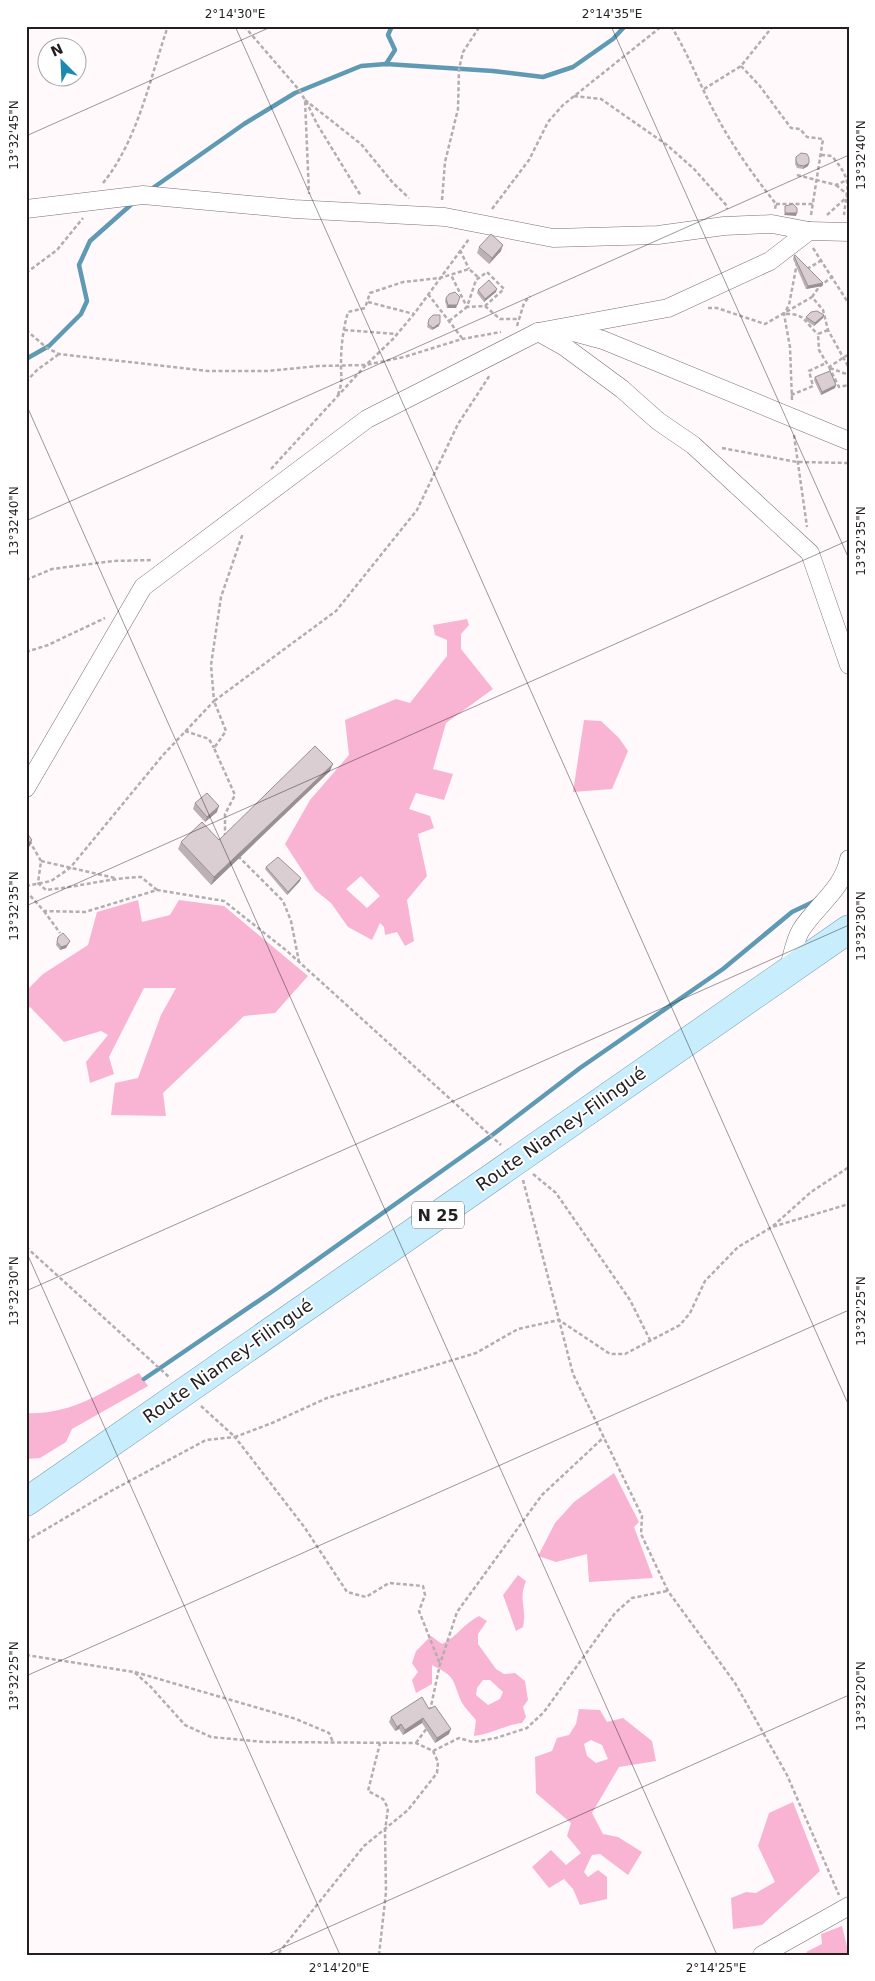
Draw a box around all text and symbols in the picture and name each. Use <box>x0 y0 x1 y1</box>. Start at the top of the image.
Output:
text: 2°14'30"E <box>205 7 265 21</box>
text: 2°14'35"E <box>582 7 642 21</box>
north arrow <box>38 38 88 88</box>
text: N <box>48 40 65 60</box>
text: 13°32'45"N <box>7 100 21 170</box>
text: 13°32'40"N <box>854 120 868 190</box>
text: 13°32'40"N <box>7 486 21 556</box>
text: 13°32'35"N <box>854 506 868 576</box>
text: 13°32'35"N <box>7 871 21 941</box>
text: 13°32'30"N <box>854 891 868 961</box>
street label: Route Niamey-Filingué <box>472 1062 650 1195</box>
road number: N 25 <box>412 1202 464 1228</box>
text: 13°32'30"N <box>7 1256 21 1326</box>
text: 13°32'25"N <box>854 1276 868 1346</box>
street label: Route Niamey-Filingué <box>139 1294 317 1427</box>
text: 13°32'25"N <box>7 1641 21 1711</box>
text: 13°32'20"N <box>854 1661 868 1731</box>
text: 2°14'20"E <box>309 1961 369 1975</box>
text: 2°14'25"E <box>686 1961 746 1975</box>

